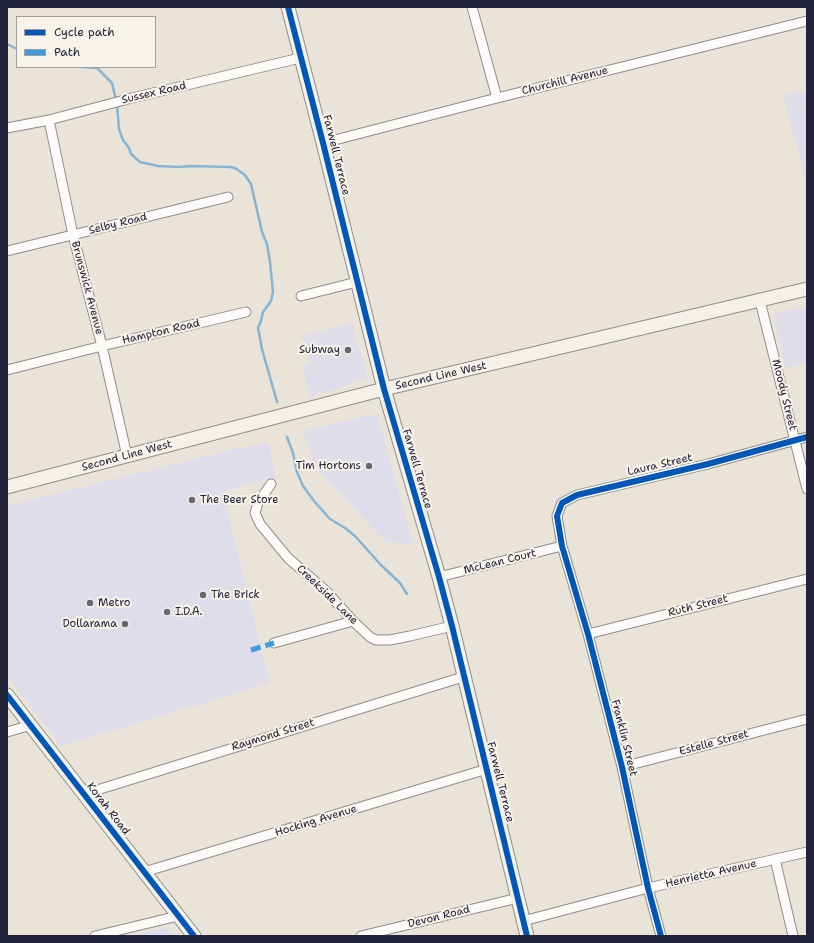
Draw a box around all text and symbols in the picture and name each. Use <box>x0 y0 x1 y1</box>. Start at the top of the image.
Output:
legend <box>16 16 156 68</box>
text: Cycle path <box>54 24 115 40</box>
text: Path <box>54 44 80 60</box>
street label: Churchill Avenue <box>521 64 609 98</box>
street label: Sussex Road <box>120 79 188 107</box>
street label: Farwell Terrace <box>320 113 352 197</box>
street label: Selby Road <box>87 210 149 238</box>
street label: Brunswick Avenue <box>68 240 106 336</box>
street label: Hampton Road <box>121 317 201 347</box>
place label: Subway <box>299 343 340 357</box>
marker: Subway <box>343 345 353 355</box>
street label: Moody Street <box>769 358 799 432</box>
street label: Second Line West <box>394 359 488 393</box>
street label: Farwell Terrace <box>399 428 435 510</box>
street label: Second Line West <box>80 438 174 474</box>
street label: Laura Street <box>626 451 694 479</box>
place label: Tim Hortons <box>296 459 361 473</box>
marker: Tim Hortons <box>364 461 374 471</box>
place label: The Beer Store <box>200 493 278 507</box>
marker: The Beer Store <box>187 495 197 505</box>
street label: McLean Court <box>462 547 538 577</box>
street label: Creekside Lane <box>294 562 360 628</box>
place label: The Brick <box>211 588 260 602</box>
marker: The Brick <box>198 590 208 600</box>
street label: Ruth Street <box>667 592 729 620</box>
place label: Metro <box>98 596 131 610</box>
marker: Metro <box>85 598 95 608</box>
place label: I.D.A. <box>175 605 202 619</box>
marker: I.D.A. <box>162 607 172 617</box>
place label: Dollarama <box>62 617 117 631</box>
marker: Dollarama <box>120 619 130 629</box>
street label: Franklin Street <box>608 698 640 778</box>
street label: Raymond Street <box>230 716 316 754</box>
street label: Estelle Street <box>678 727 750 759</box>
street label: Farwell Terrace <box>484 740 516 824</box>
street label: Korah Road <box>83 780 133 838</box>
street label: Hocking Avenue <box>274 802 358 840</box>
street label: Henrietta Avenue <box>664 857 758 891</box>
street label: Devon Road <box>407 903 471 931</box>

